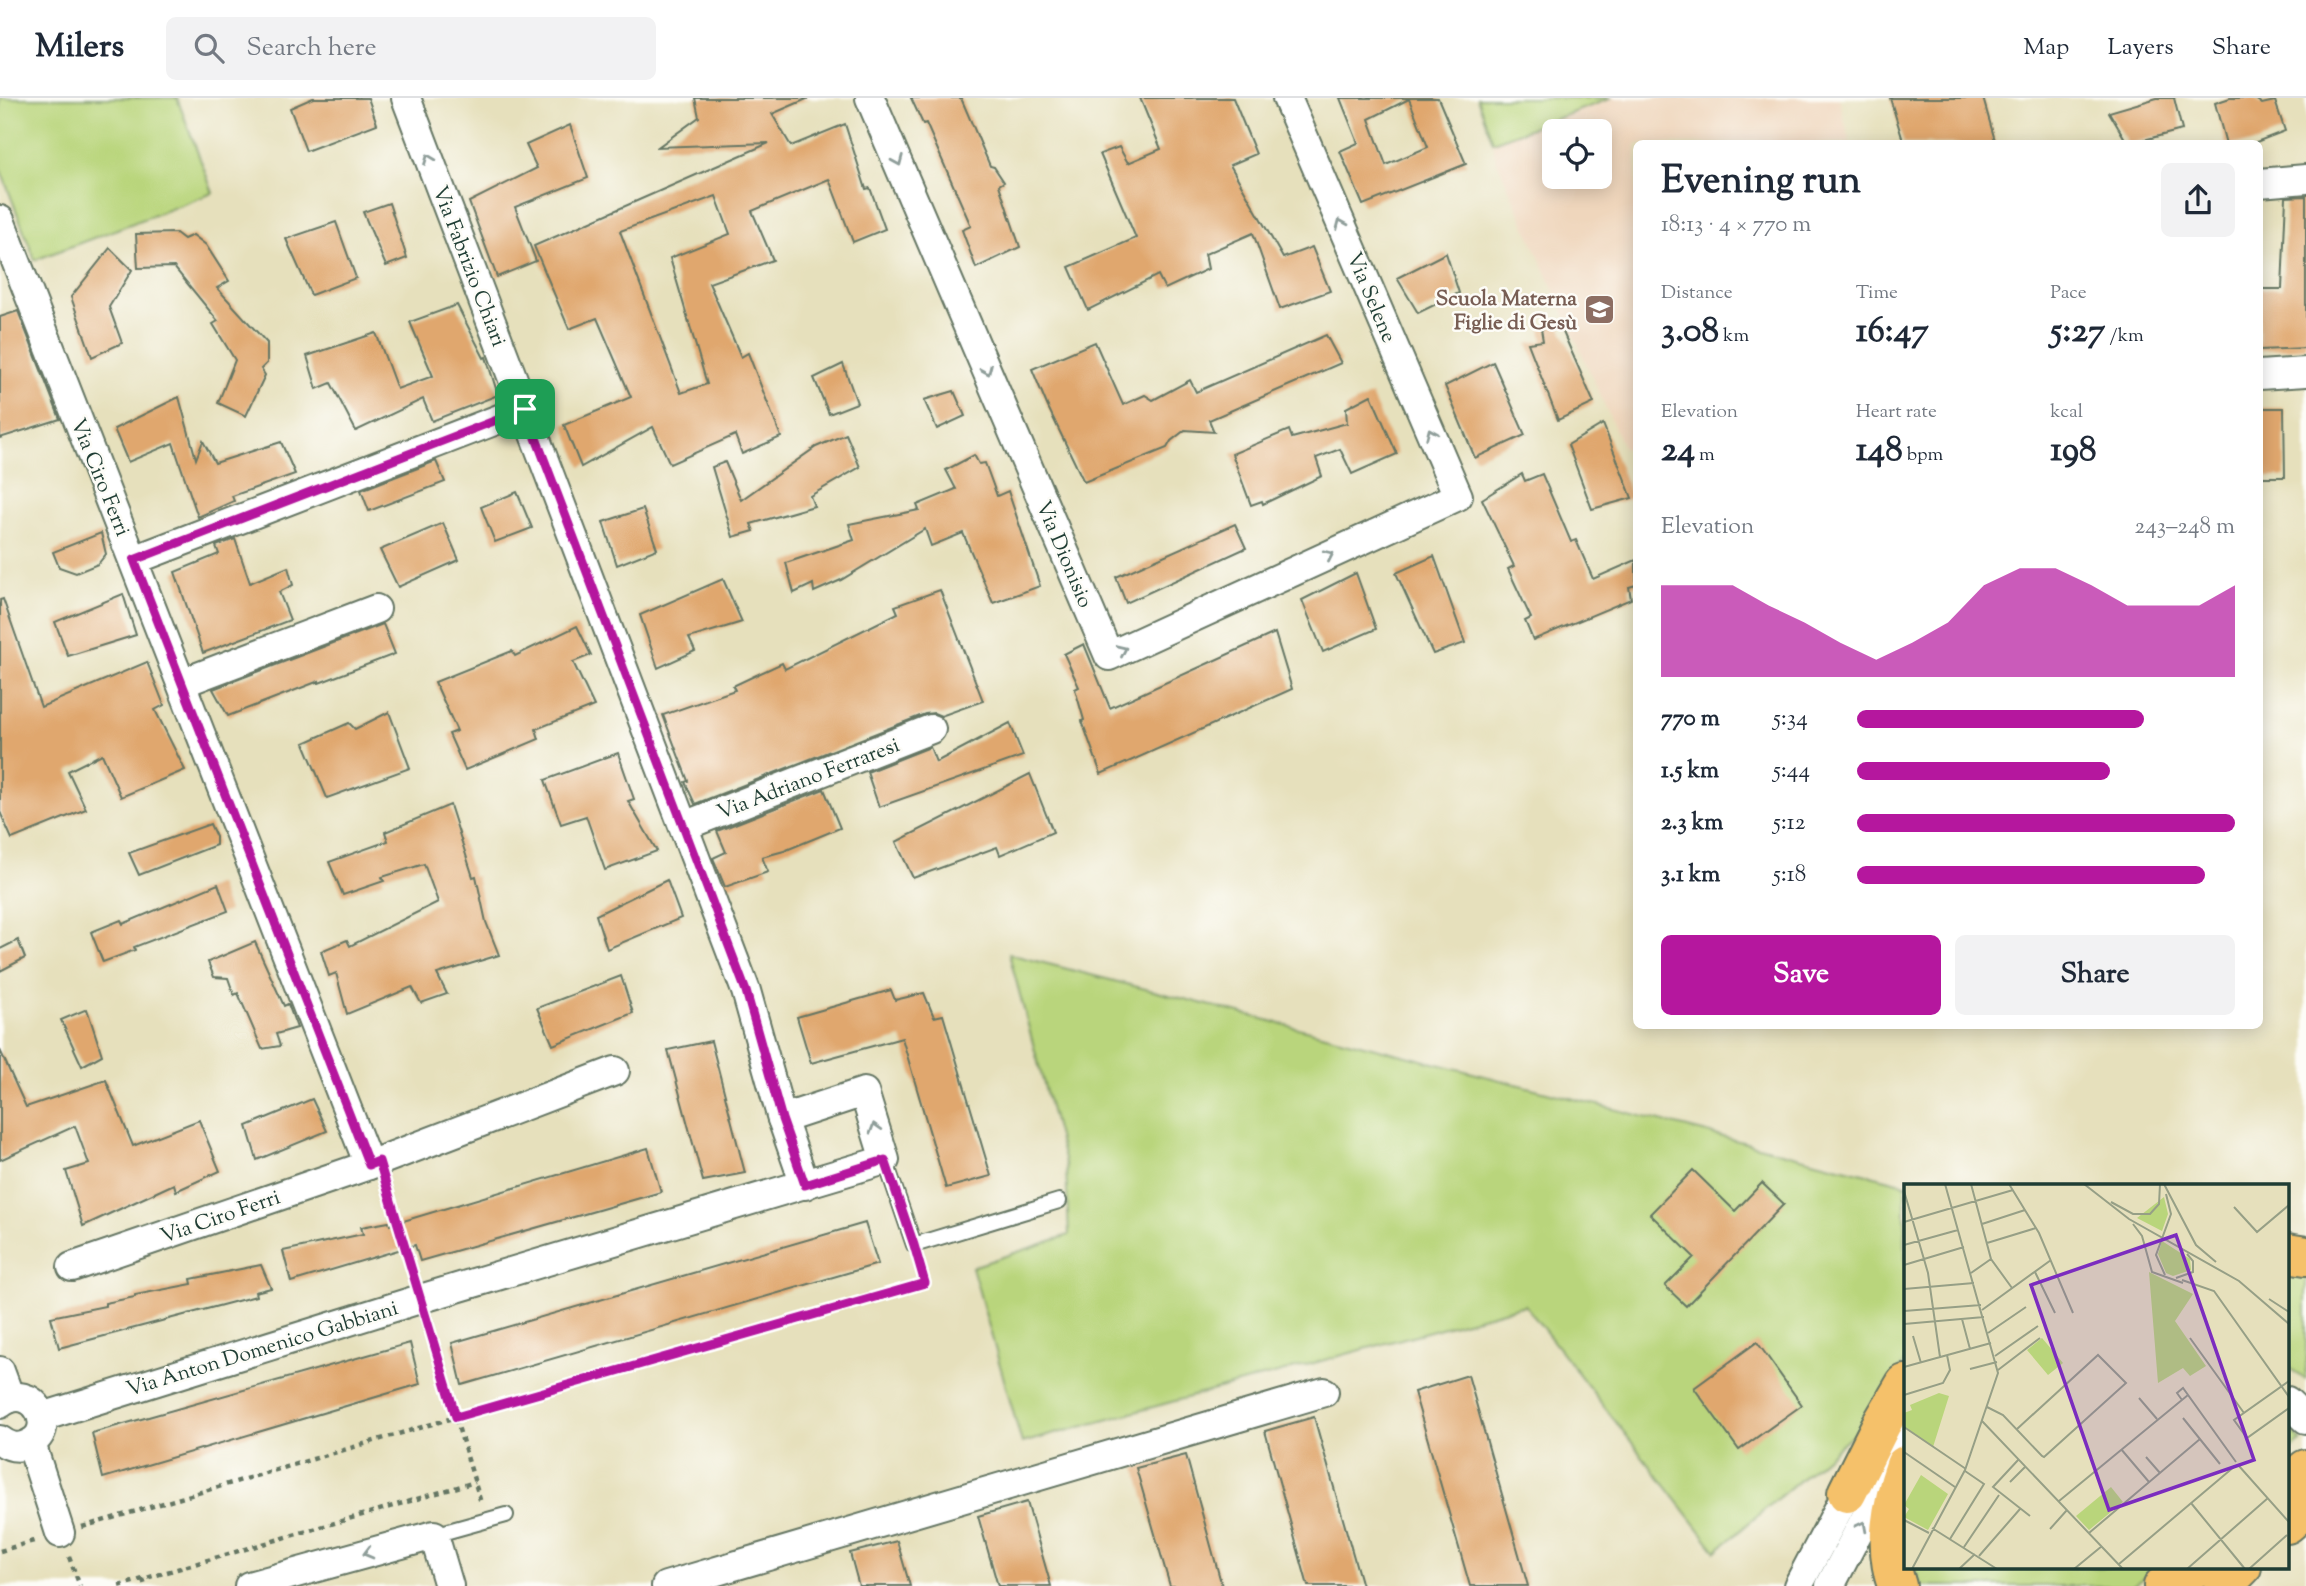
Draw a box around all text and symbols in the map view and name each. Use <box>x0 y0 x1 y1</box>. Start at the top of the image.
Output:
search box <box>166 17 656 80</box>
text: Milers <box>35 24 124 72</box>
icon: search <box>190 29 228 67</box>
text: Search here <box>246 30 377 67</box>
text: Map <box>2023 31 2069 65</box>
text: Layers <box>2107 31 2174 65</box>
text: Share <box>2212 31 2271 65</box>
map controls <box>1542 119 1612 189</box>
button: locate <box>1542 119 1612 189</box>
one-way arrow <box>423 153 437 165</box>
one-way arrow <box>889 154 903 166</box>
text: Evening run <box>1661 156 1861 210</box>
button: share <box>2161 163 2235 237</box>
street label: Via Fabrizio Chiari <box>424 182 513 352</box>
text: 18:13 · 4 × 770 m <box>1661 209 1811 242</box>
one-way arrow <box>1335 219 1349 231</box>
street label: Via Selene <box>1338 248 1403 348</box>
text: Distance <box>1661 280 1733 307</box>
text: Time <box>1856 280 1898 307</box>
text: Pace <box>2050 280 2087 307</box>
place label: Scuola Materna Figlie di Gesù <box>1436 285 1578 339</box>
school or university icon: Scuola Materna Figlie di Gesù <box>1583 293 1617 327</box>
text: 3.08 <box>1661 307 1719 358</box>
text: 16:47 <box>1856 307 1929 358</box>
text: 5:27 <box>2050 307 2105 358</box>
text: km <box>1719 323 1749 350</box>
text: /km <box>2105 323 2144 350</box>
one-way arrow <box>979 363 993 375</box>
pin <box>495 379 555 439</box>
icon: arrive <box>506 390 544 428</box>
text: Elevation <box>1661 399 1738 426</box>
text: Heart rate <box>1856 399 1937 426</box>
text: kcal <box>2050 399 2083 426</box>
street label: Via Ciro Ferri <box>62 414 136 541</box>
text: 24 <box>1661 426 1695 477</box>
text: 148 <box>1856 426 1903 477</box>
text: 198 <box>2050 426 2096 477</box>
one-way arrow <box>1425 428 1439 440</box>
text: m <box>1695 442 1715 469</box>
text: bpm <box>1903 442 1943 469</box>
street label: Via Dionisio <box>1027 497 1099 613</box>
text: Elevation <box>1661 511 1754 544</box>
text: 243–248 m <box>2135 511 2235 544</box>
one-way arrow <box>1322 549 1334 563</box>
one-way arrow <box>1115 644 1127 658</box>
text: 770 m <box>1661 703 1720 736</box>
text: 5:34 <box>1773 703 1808 736</box>
street label: Via Adriano Ferraresi <box>713 731 904 829</box>
text: 1.5 km <box>1661 755 1719 788</box>
text: 5:44 <box>1773 755 1810 788</box>
text: 2.3 km <box>1661 807 1723 840</box>
text: 5:12 <box>1773 807 1805 840</box>
text: 3.1 km <box>1661 859 1720 892</box>
text: 5:18 <box>1773 859 1806 892</box>
button: Save <box>1661 935 1941 1015</box>
button: Share <box>1955 935 2235 1015</box>
one-way arrow <box>869 1122 884 1134</box>
street label: Via Ciro Ferri <box>157 1183 285 1252</box>
inset map <box>1904 1184 2288 1568</box>
street label: Via Anton Domenico Gabbiani <box>123 1294 402 1406</box>
one-way arrow <box>1854 1521 1867 1533</box>
one-way arrow <box>362 1545 374 1559</box>

